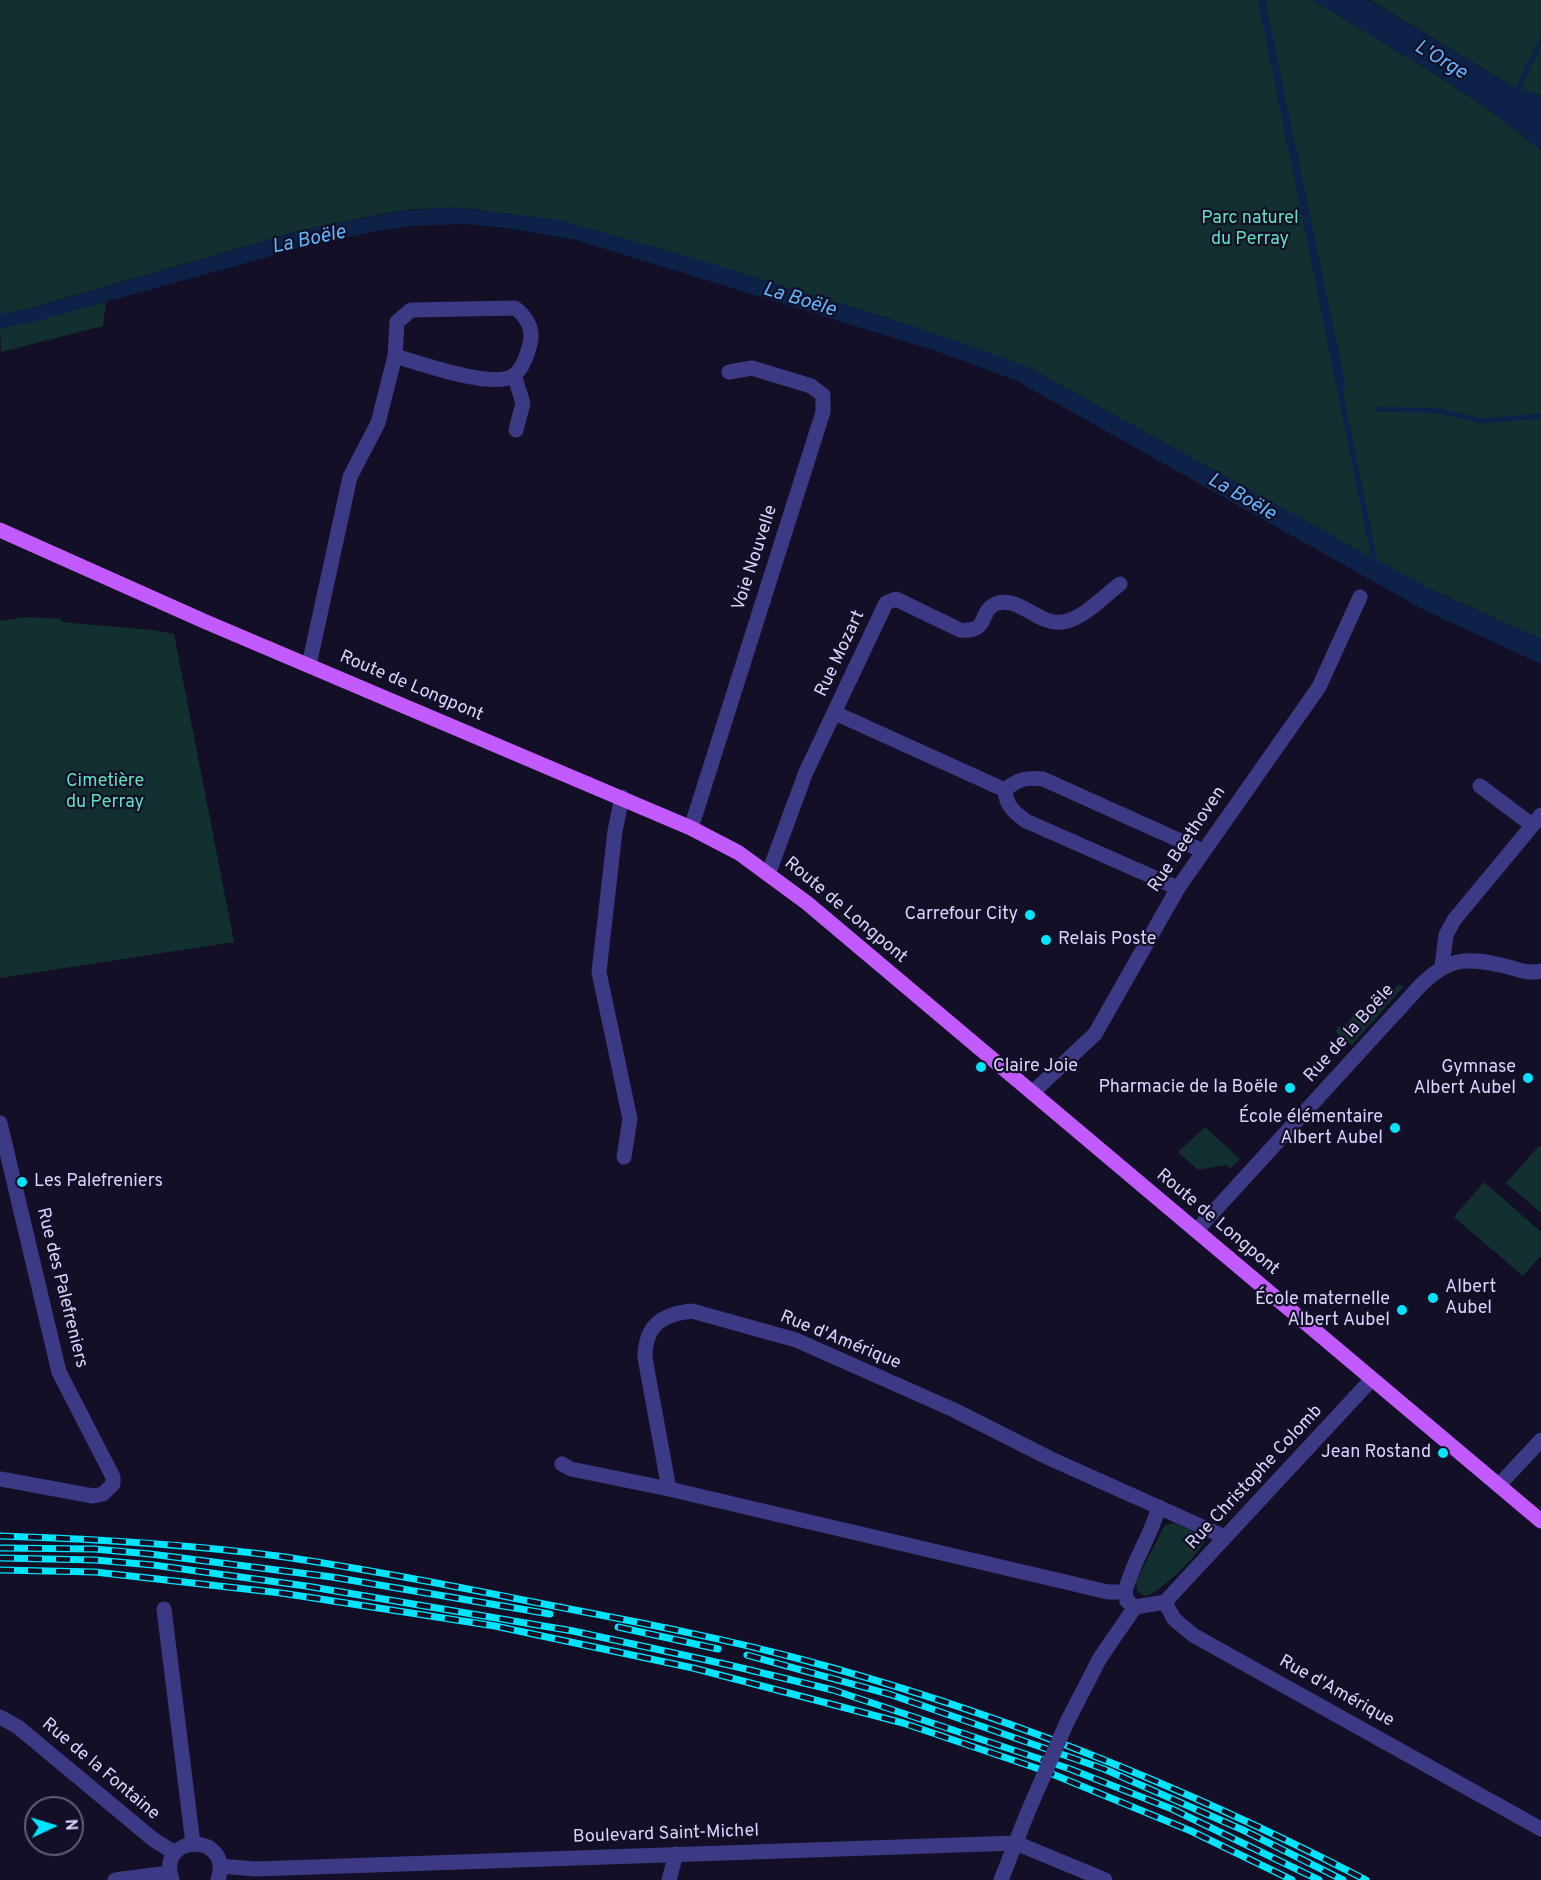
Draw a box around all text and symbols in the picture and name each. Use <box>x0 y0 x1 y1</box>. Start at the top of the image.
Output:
water label: L'Orge <box>1409 36 1471 86</box>
park label: Parc naturel du Perray <box>1201 208 1299 250</box>
water label: La Boële <box>270 221 348 261</box>
water label: La Boële <box>760 279 838 323</box>
water label: La Boële <box>1203 469 1279 527</box>
street label: Voie Nouvelle <box>729 503 783 613</box>
street label: Rue Mozart <box>812 607 870 701</box>
street label: Route de Longpont <box>336 647 486 727</box>
park label: Cimetière du Perray <box>66 771 144 814</box>
street label: Rue Beethoven <box>1145 783 1231 897</box>
street label: Route de Longpont <box>779 853 911 969</box>
place label: Carrefour City <box>905 904 1018 926</box>
marker: Carrefour City <box>1023 908 1037 922</box>
place label: Relais Poste <box>1058 929 1156 951</box>
marker: Relais Poste <box>1039 933 1053 947</box>
street label: Rue de la Boële <box>1300 981 1400 1087</box>
place label: Claire Joie <box>993 1056 1078 1078</box>
place label: Gymnase Albert Aubel <box>1413 1057 1516 1100</box>
marker: Claire Joie <box>974 1060 988 1074</box>
marker: Gymnase Albert Aubel <box>1521 1071 1535 1085</box>
place label: Pharmacie de la Boële <box>1098 1077 1278 1099</box>
marker: Pharmacie de la Boële <box>1283 1081 1297 1095</box>
place label: École élémentaire Albert Aubel <box>1239 1107 1383 1150</box>
marker: École élémentaire Albert Aubel <box>1388 1121 1402 1135</box>
street label: Route de Longpont <box>1151 1165 1283 1281</box>
place label: Les Palefreniers <box>34 1171 163 1193</box>
marker: Les Palefreniers <box>15 1175 29 1189</box>
street label: Rue des Palefreniers <box>31 1205 91 1371</box>
place label: Albert Aubel <box>1445 1277 1496 1320</box>
place label: École maternelle Albert Aubel <box>1255 1289 1390 1332</box>
marker: Albert Aubel <box>1426 1291 1440 1305</box>
marker: École maternelle Albert Aubel <box>1395 1303 1409 1317</box>
street label: Rue d'Amérique <box>776 1307 904 1375</box>
street label: Rue Christophe Colomb <box>1182 1401 1328 1555</box>
place label: Jean Rostand <box>1321 1442 1431 1464</box>
marker: Jean Rostand <box>1436 1446 1450 1460</box>
street label: Rue d'Amérique <box>1275 1651 1397 1733</box>
street label: Rue de la Fontaine <box>37 1714 163 1826</box>
north arrow <box>24 1796 84 1856</box>
text: N <box>60 1818 80 1831</box>
street label: Boulevard Saint-Michel <box>573 1821 759 1849</box>

